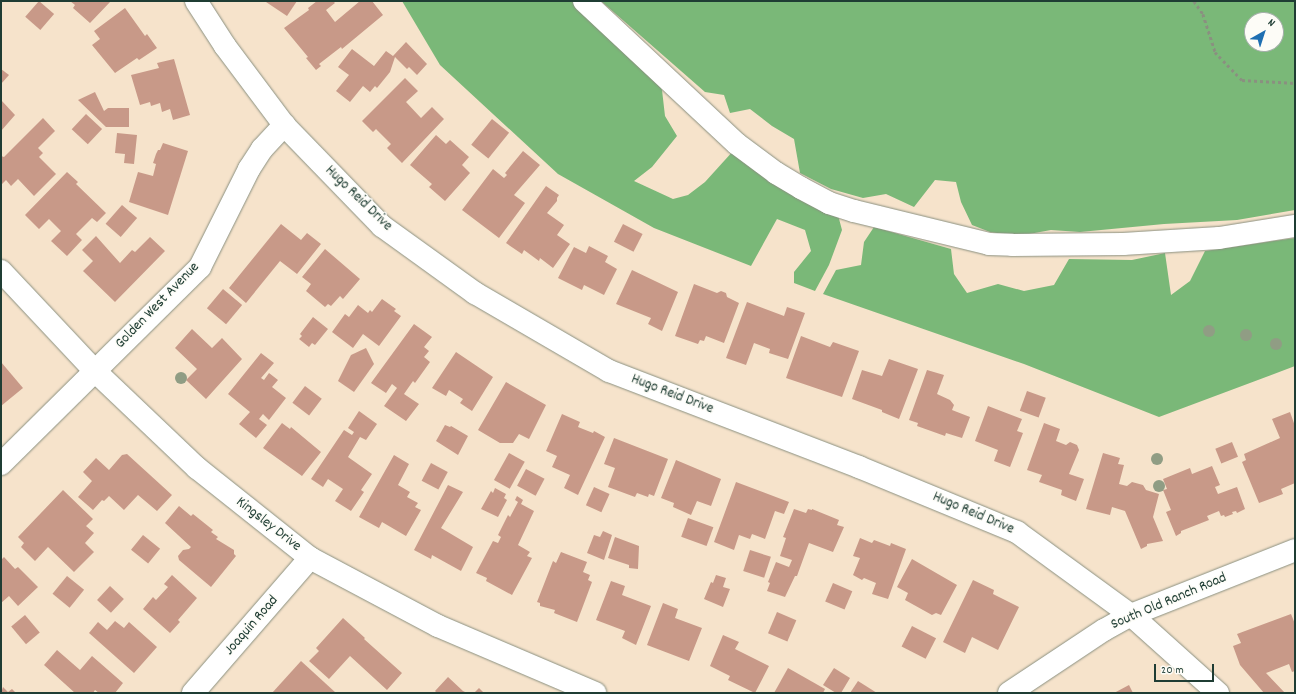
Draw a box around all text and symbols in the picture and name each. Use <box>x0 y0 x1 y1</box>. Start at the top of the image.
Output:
north arrow <box>1244 12 1284 52</box>
text: N <box>1264 16 1278 31</box>
street label: Hugo Reid Drive <box>321 162 395 236</box>
street label: Golden West Avenue <box>112 259 204 353</box>
street label: Hugo Reid Drive <box>628 371 716 419</box>
street label: Hugo Reid Drive <box>930 489 1016 539</box>
street label: Kingsley Drive <box>232 494 304 556</box>
street label: South Old Ranch Road <box>1108 570 1230 634</box>
street label: Joaquin Road <box>221 592 283 660</box>
scale bar <box>1156 656 1216 682</box>
text: 20 m <box>1161 662 1184 679</box>

